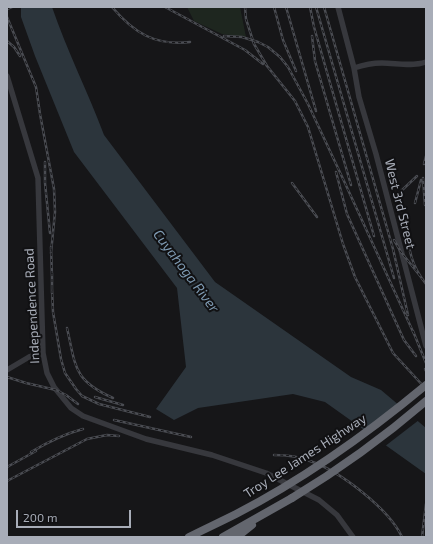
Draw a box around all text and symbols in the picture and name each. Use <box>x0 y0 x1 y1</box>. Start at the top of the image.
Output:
street label: West 3rd Street <box>381 157 419 251</box>
water label: Cuyahoga River <box>149 226 223 316</box>
street label: Independence Road <box>21 248 43 364</box>
street label: Troy Lee James Highway <box>241 411 369 501</box>
scale bar <box>18 502 133 528</box>
text: 200 m <box>23 510 57 524</box>

